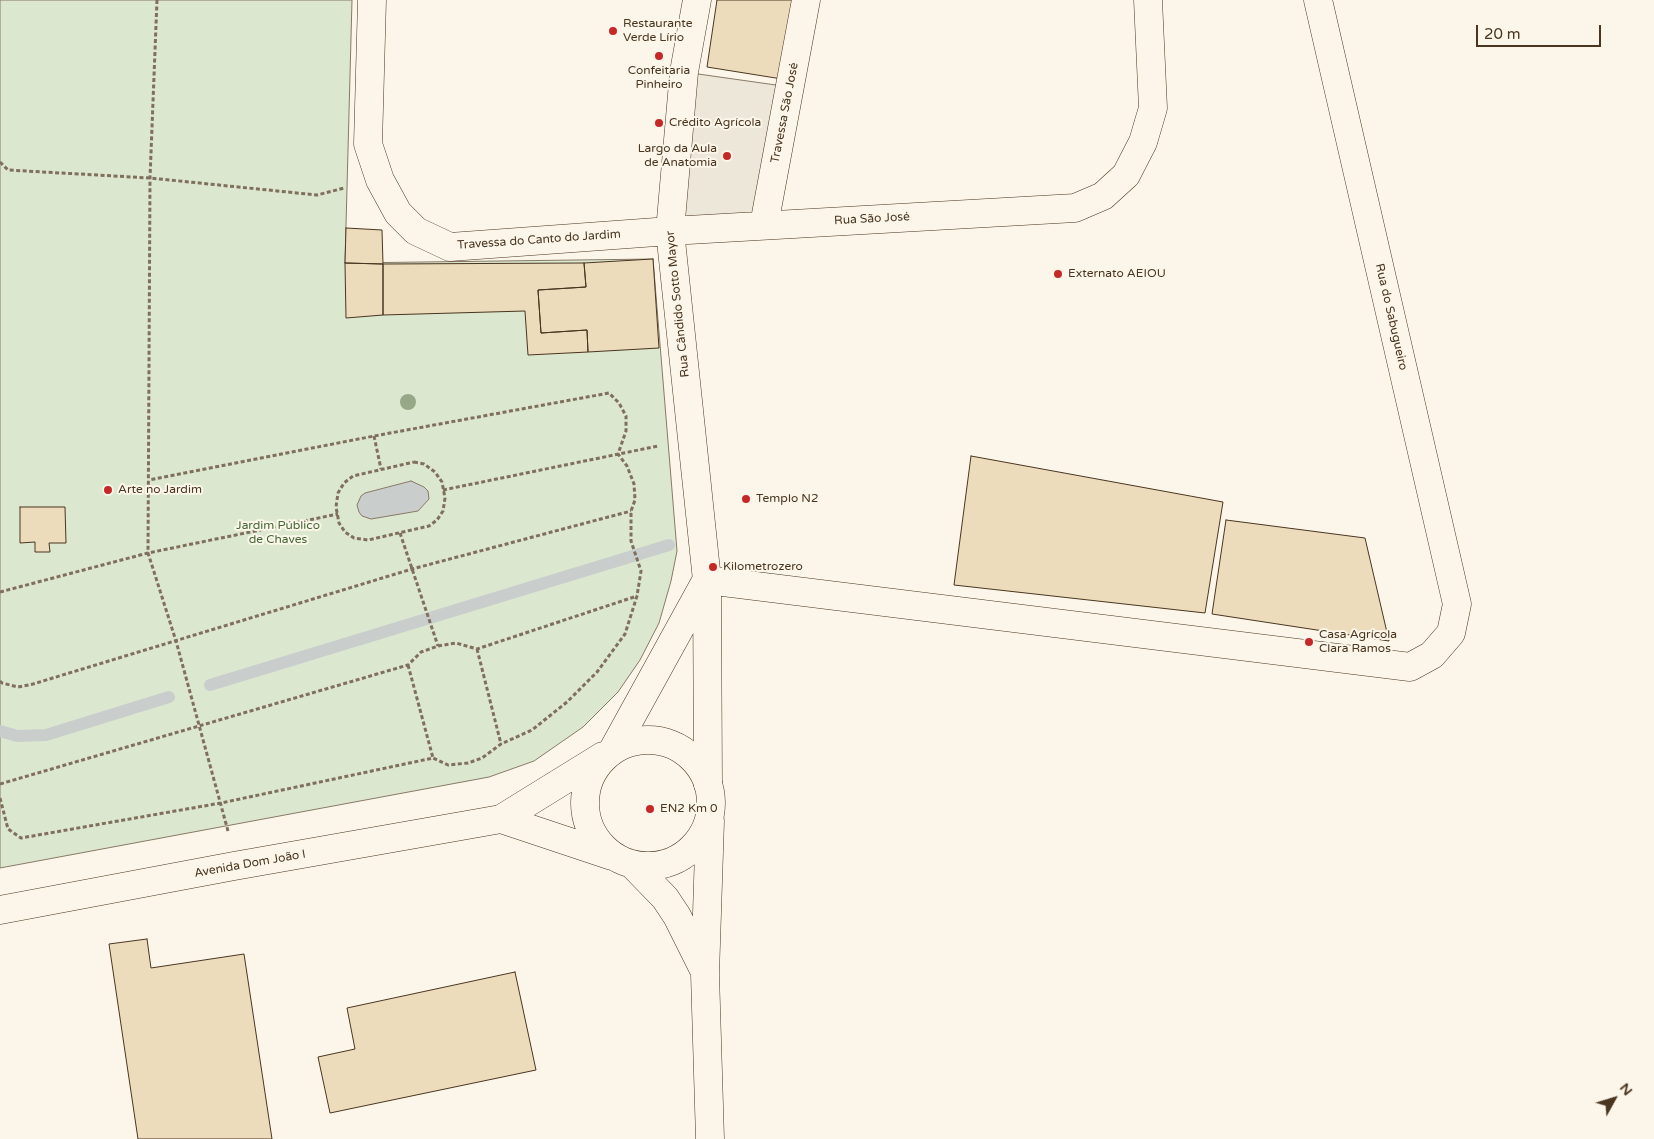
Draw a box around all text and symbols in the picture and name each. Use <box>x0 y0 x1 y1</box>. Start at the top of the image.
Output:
scale bar <box>1479 15 1604 47</box>
place label: Restaurante Verde Lírio <box>623 17 692 45</box>
marker: Restaurante Verde Lírio <box>607 25 619 37</box>
text: 20 m <box>1484 25 1521 43</box>
marker: Confeitaria Pinheiro <box>653 50 665 62</box>
street label: Travessa São José <box>768 61 802 165</box>
place label: Confeitaria Pinheiro <box>628 64 690 92</box>
place label: Crédito Agrícola <box>669 116 761 130</box>
marker: Crédito Agrícola <box>653 117 665 129</box>
place label: Largo da Aula de Anatomia <box>638 142 717 170</box>
marker: Largo da Aula de Anatomia <box>721 150 733 162</box>
street label: Rua São José <box>834 210 910 228</box>
street label: Travessa do Canto do Jardim <box>457 227 621 253</box>
street label: Rua Cândido Sotto Mayor <box>663 230 693 378</box>
street label: Rua do Sabugueiro <box>1372 262 1410 372</box>
place label: Externato AEIOU <box>1068 267 1166 281</box>
marker: Externato AEIOU <box>1052 268 1064 280</box>
place label: Arte no Jardim <box>118 483 202 497</box>
marker: Arte no Jardim <box>102 484 114 496</box>
place label: Templo N2 <box>756 492 818 506</box>
marker: Templo N2 <box>740 493 752 505</box>
park label: Jardim Público de Chaves <box>236 519 320 547</box>
place label: Kilometrozero <box>723 560 803 574</box>
marker: Kilometrozero <box>707 561 719 573</box>
place label: Casa Agrícola Clara Ramos <box>1319 628 1397 656</box>
marker: Casa Agrícola Clara Ramos <box>1303 636 1315 648</box>
place label: EN2 Km 0 <box>660 802 718 816</box>
marker: EN2 Km 0 <box>644 803 656 815</box>
street label: Avenida Dom João I <box>193 847 307 881</box>
north arrow <box>1589 1074 1639 1124</box>
text: N <box>1616 1080 1636 1099</box>

